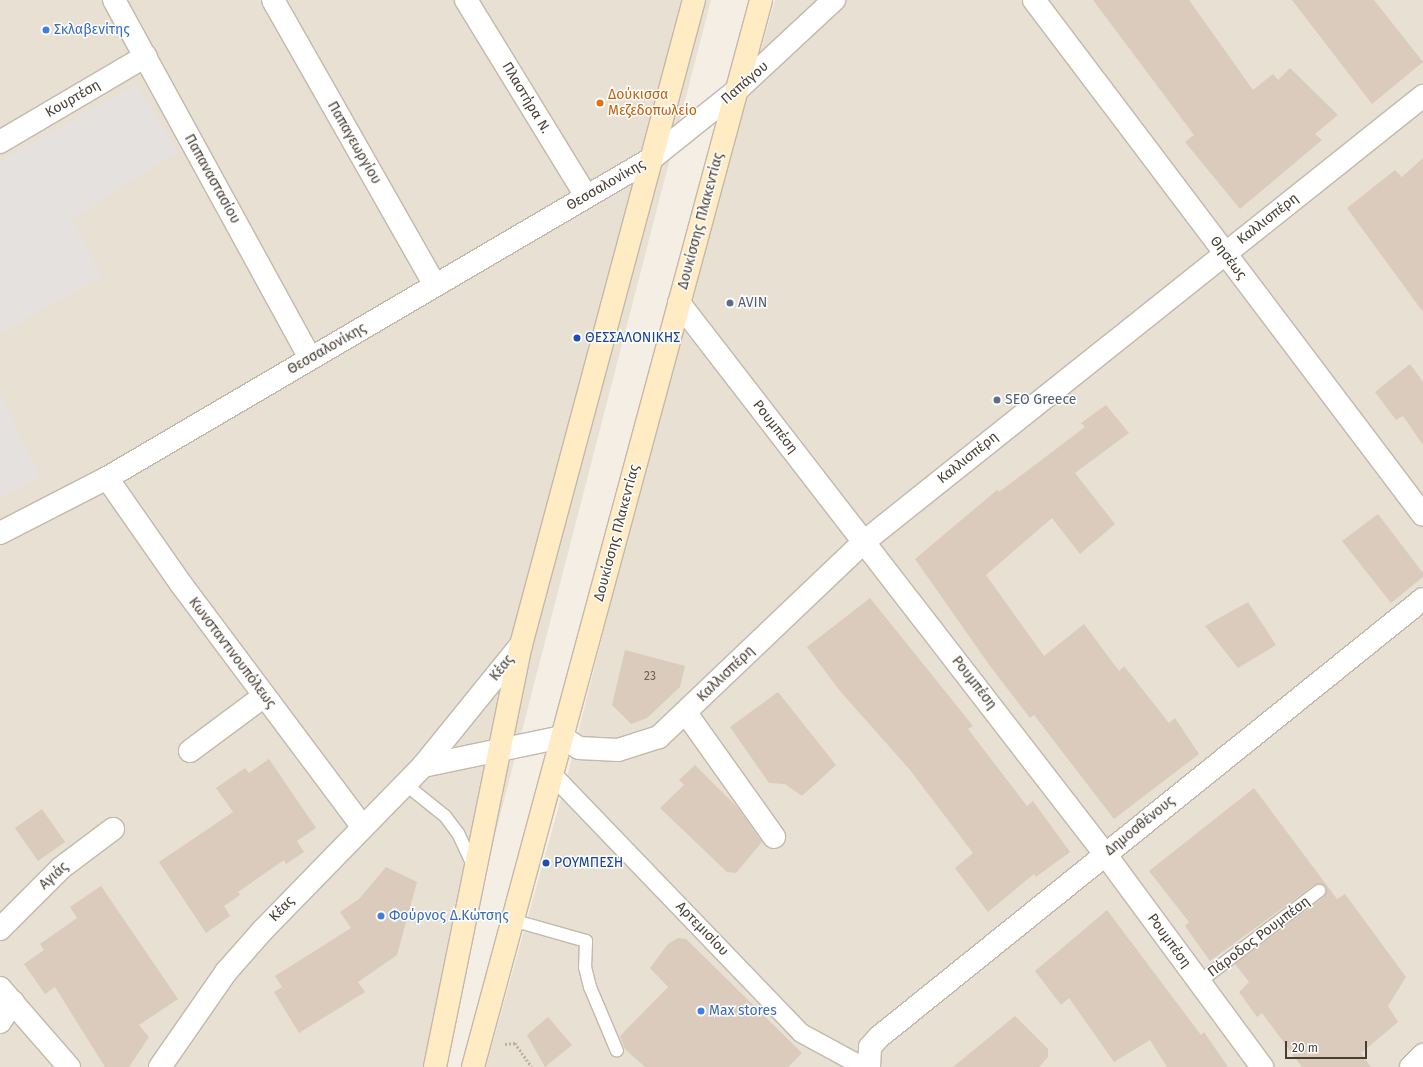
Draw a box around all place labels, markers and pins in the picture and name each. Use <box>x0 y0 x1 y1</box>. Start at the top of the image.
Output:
place label: Σκλαβενίτης <box>54 22 130 38</box>
marker: Σκλαβενίτης <box>41 25 51 35</box>
place label: Δούκισσα Μεζεδοπωλείο <box>608 87 697 120</box>
marker: Δούκισσα Μεζεδοπωλείο <box>595 98 605 108</box>
place label: AVIN <box>738 295 767 311</box>
marker: AVIN <box>725 298 735 308</box>
place label: ΘΕΣΣΑΛΟΝΙΚΗΣ <box>585 330 680 346</box>
marker: ΘΕΣΣΑΛΟΝΙΚΗΣ <box>572 333 582 343</box>
place label: SEO Greece <box>1005 392 1076 408</box>
marker: SEO Greece <box>992 395 1002 405</box>
place label: ΡΟΥΜΠΕΣΗ <box>554 855 623 871</box>
marker: ΡΟΥΜΠΕΣΗ <box>541 858 551 868</box>
place label: Φούρνος Δ.Κώτσης <box>389 908 509 924</box>
marker: Φούρνος Δ.Κώτσης <box>376 911 386 921</box>
place label: Max stores <box>709 1003 777 1019</box>
marker: Max stores <box>696 1006 706 1016</box>

